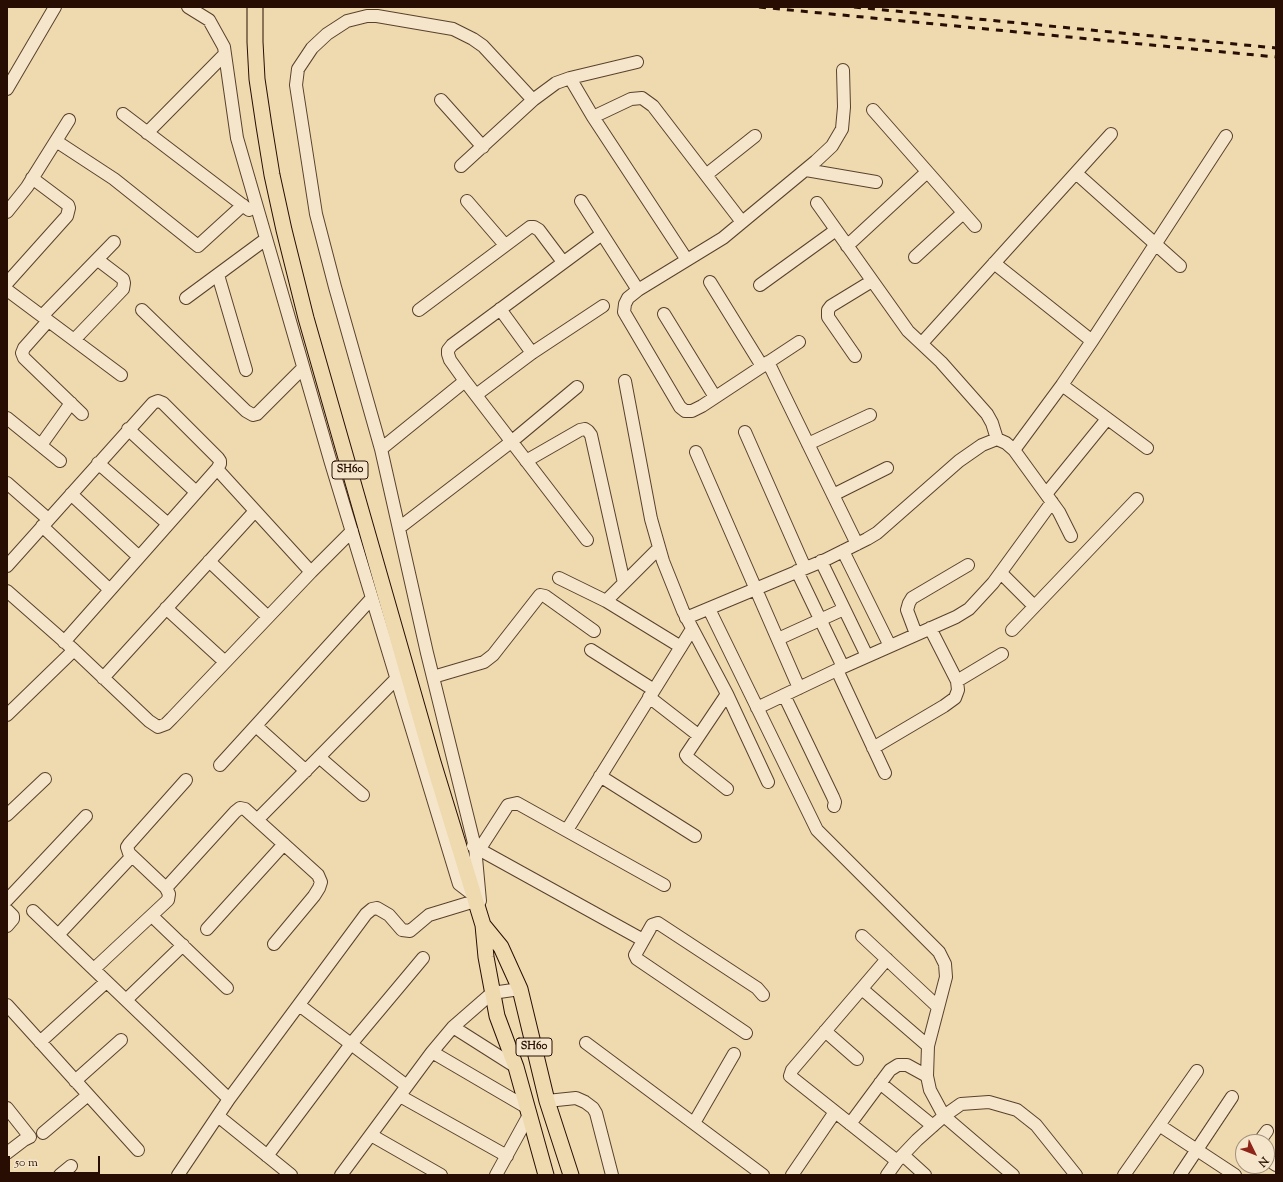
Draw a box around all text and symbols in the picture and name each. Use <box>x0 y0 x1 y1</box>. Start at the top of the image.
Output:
road number: SH60 <box>332 461 368 479</box>
road number: SH60 <box>516 1038 552 1056</box>
north arrow <box>1235 1134 1275 1174</box>
scale bar <box>10 1148 102 1174</box>
text: N <box>1254 1153 1272 1170</box>
text: 50 m <box>15 1154 38 1172</box>

